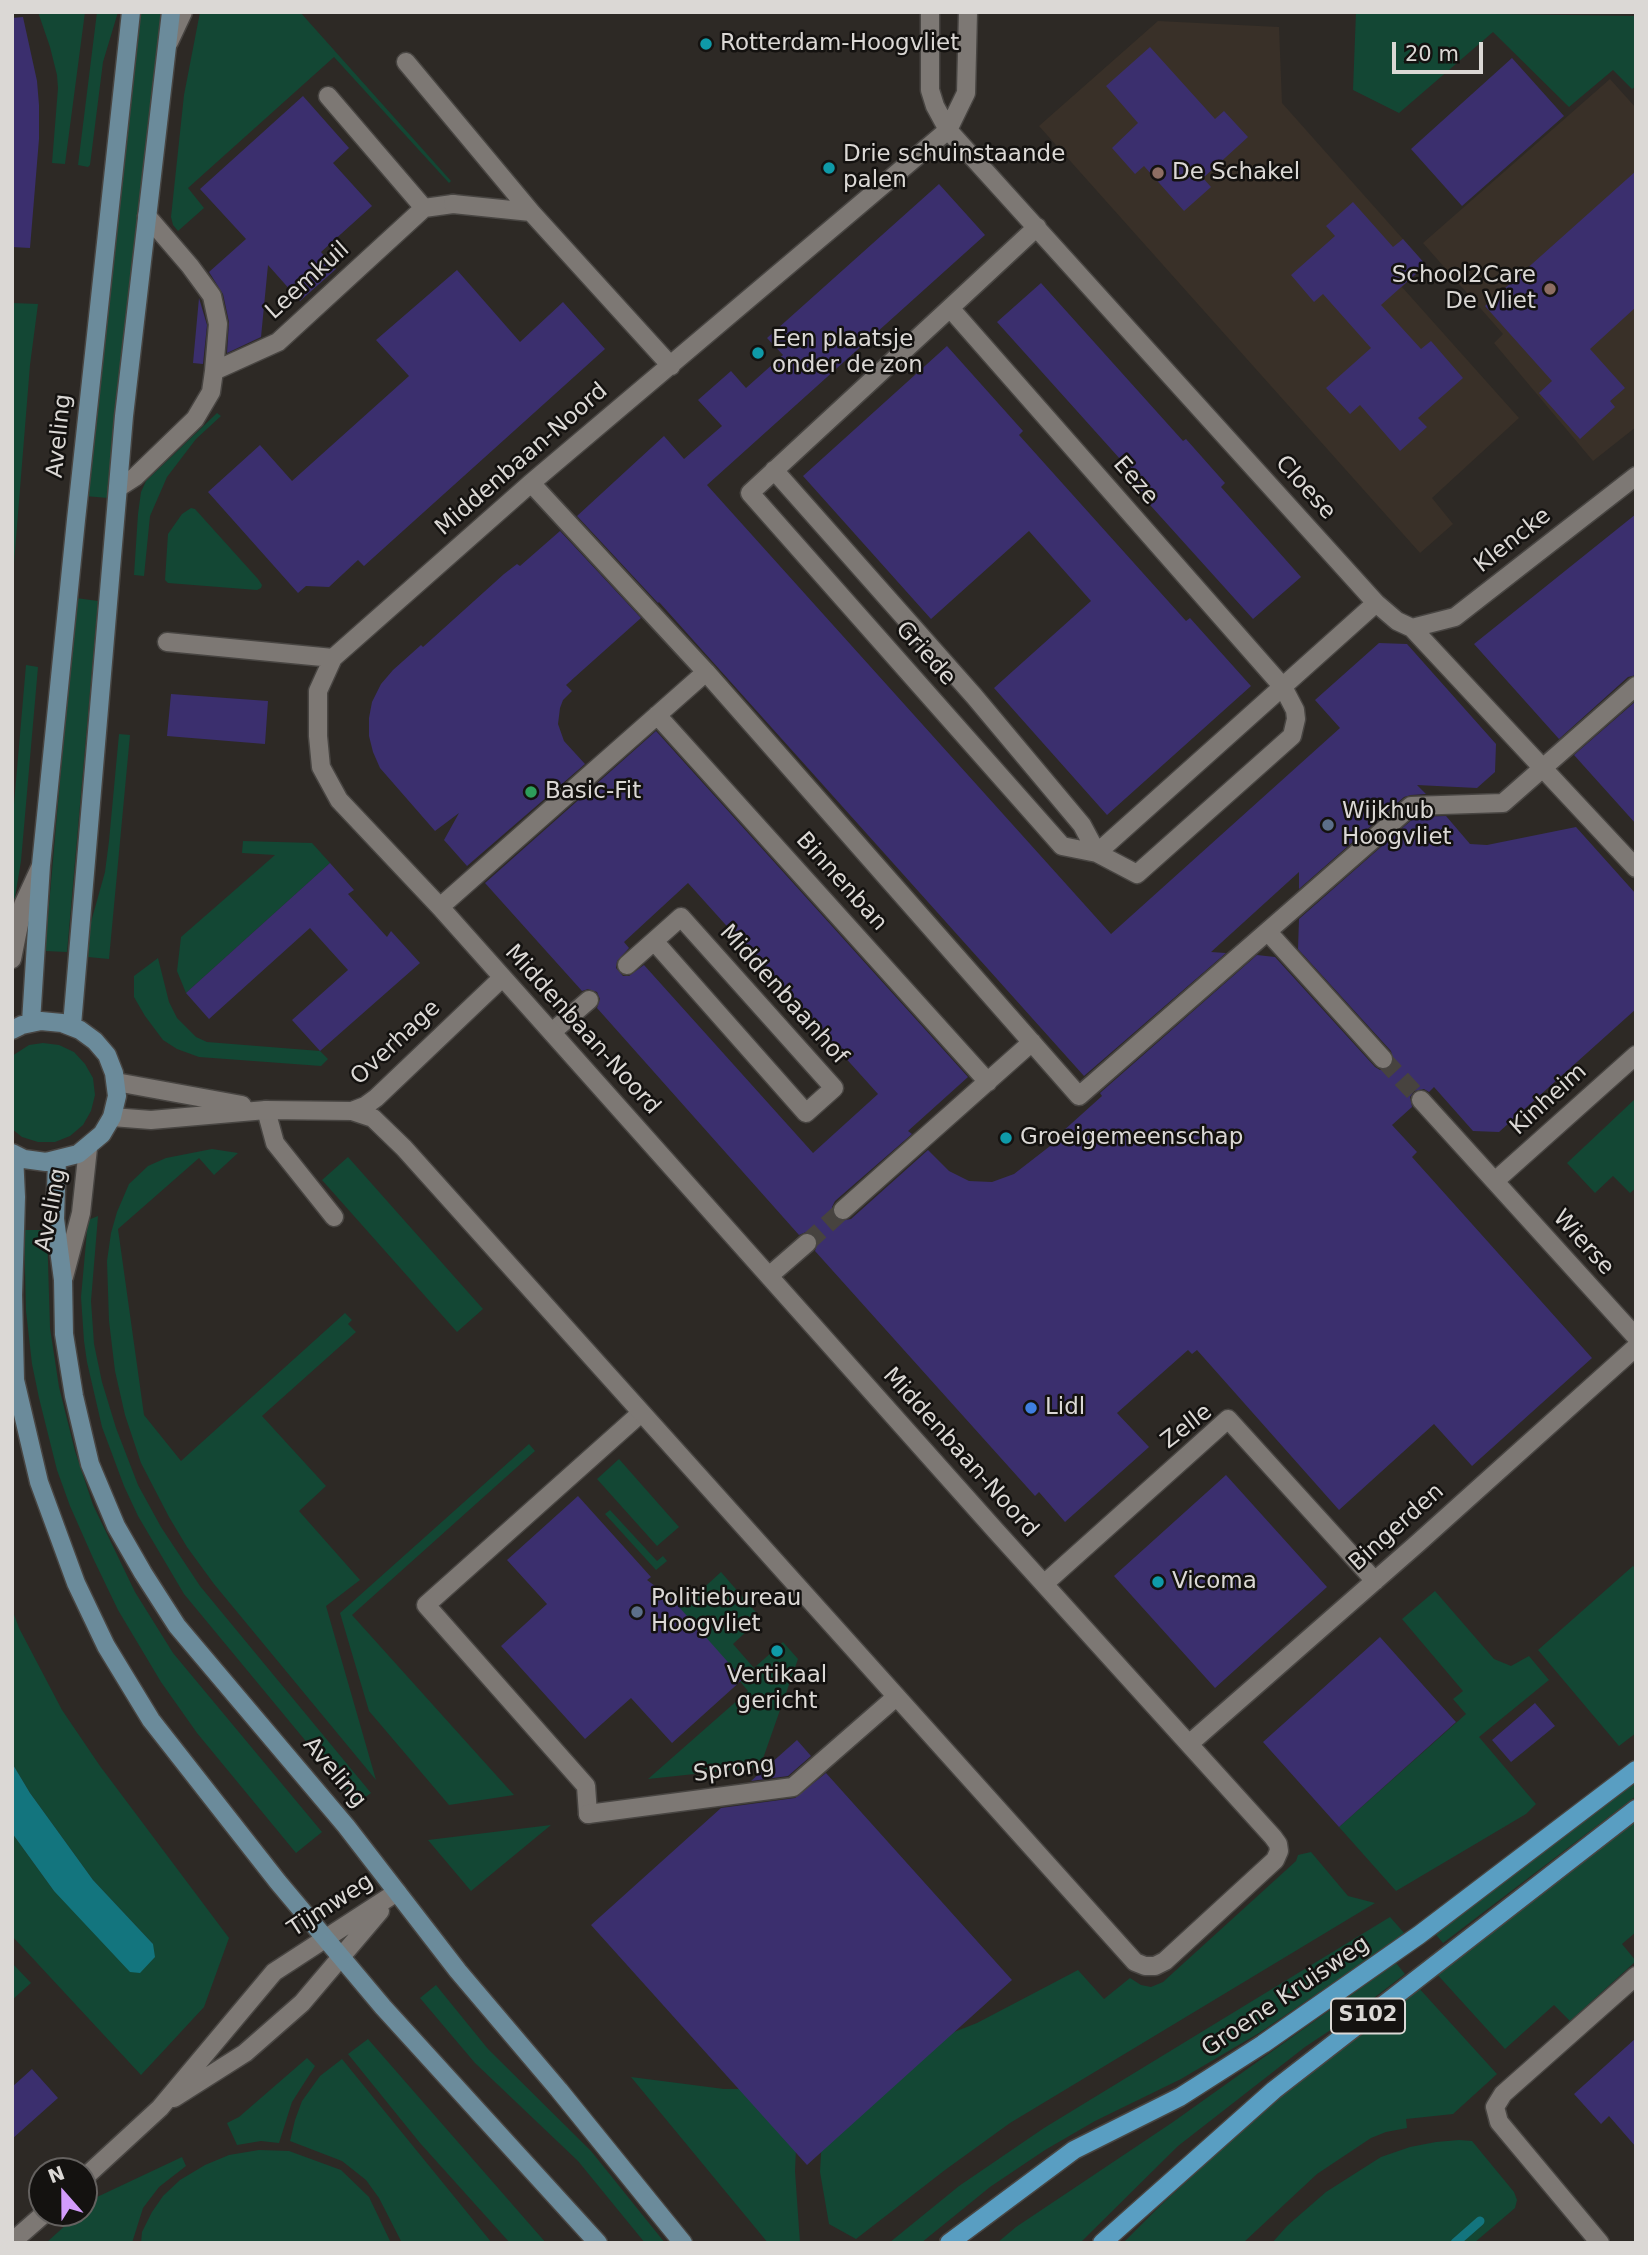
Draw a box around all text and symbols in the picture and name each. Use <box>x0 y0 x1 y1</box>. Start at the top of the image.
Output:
scale bar <box>1396 28 1487 72</box>
place label: Rotterdam-Hoogvliet <box>720 30 959 58</box>
marker: Rotterdam-Hoogvliet <box>698 36 714 52</box>
text: 20 m <box>1405 42 1459 66</box>
place label: Drie schuinstaande palen <box>843 141 1065 195</box>
place label: De Schakel <box>1172 159 1300 187</box>
marker: Drie schuinstaande palen <box>821 160 837 176</box>
marker: De Schakel <box>1150 165 1166 181</box>
street label: Leemkuil <box>260 236 356 326</box>
place label: School2Care De Vliet <box>1392 262 1536 316</box>
marker: School2Care De Vliet <box>1542 281 1558 297</box>
place label: Een plaatsje onder de zon <box>772 326 923 380</box>
marker: Een plaatsje onder de zon <box>750 345 766 361</box>
street label: Middenbaan-Noord <box>430 378 614 542</box>
street label: Aveling <box>42 393 78 479</box>
street label: Cloese <box>1269 450 1341 526</box>
street label: Eeze <box>1107 451 1163 511</box>
street label: Klencke <box>1469 503 1557 579</box>
street label: Griede <box>889 616 961 692</box>
place label: Basic-Fit <box>545 778 641 806</box>
marker: Basic-Fit <box>523 784 539 800</box>
place label: Wijkhub Hoogvliet <box>1342 798 1452 852</box>
marker: Wijkhub Hoogvliet <box>1320 817 1336 833</box>
street label: Binnenban <box>789 827 893 937</box>
street label: Middenbaanhof <box>713 920 853 1070</box>
street label: Middenbaan-Noord <box>499 939 665 1121</box>
street label: Overhage <box>346 995 446 1091</box>
street label: Kinheim <box>1505 1058 1593 1142</box>
place label: Groeigemeenschap <box>1020 1124 1243 1152</box>
marker: Groeigemeenschap <box>998 1130 1014 1146</box>
street label: Aveling <box>30 1166 74 1254</box>
street label: Wierse <box>1547 1205 1619 1281</box>
street label: Middenbaan-Noord <box>877 1362 1043 1544</box>
place label: Lidl <box>1045 1394 1085 1422</box>
street label: Zelle <box>1156 1399 1218 1455</box>
marker: Lidl <box>1023 1400 1039 1416</box>
street label: Bingerden <box>1344 1478 1450 1578</box>
place label: Vicoma <box>1172 1568 1257 1596</box>
marker: Vicoma <box>1150 1574 1166 1590</box>
place label: Politiebureau Hoogvliet <box>651 1585 801 1639</box>
marker: Politiebureau Hoogvliet <box>629 1604 645 1620</box>
marker: Vertikaal gericht <box>769 1643 785 1659</box>
place label: Vertikaal gericht <box>727 1662 827 1716</box>
street label: Aveling <box>296 1732 372 1814</box>
street label: Sprong <box>692 1751 776 1789</box>
street label: Tijmweg <box>283 1868 379 1944</box>
street label: Groene Kruisweg <box>1197 1931 1375 2063</box>
road number: S102 <box>1331 1998 1405 2034</box>
north arrow <box>28 2157 98 2227</box>
text: N <box>45 2161 68 2187</box>

